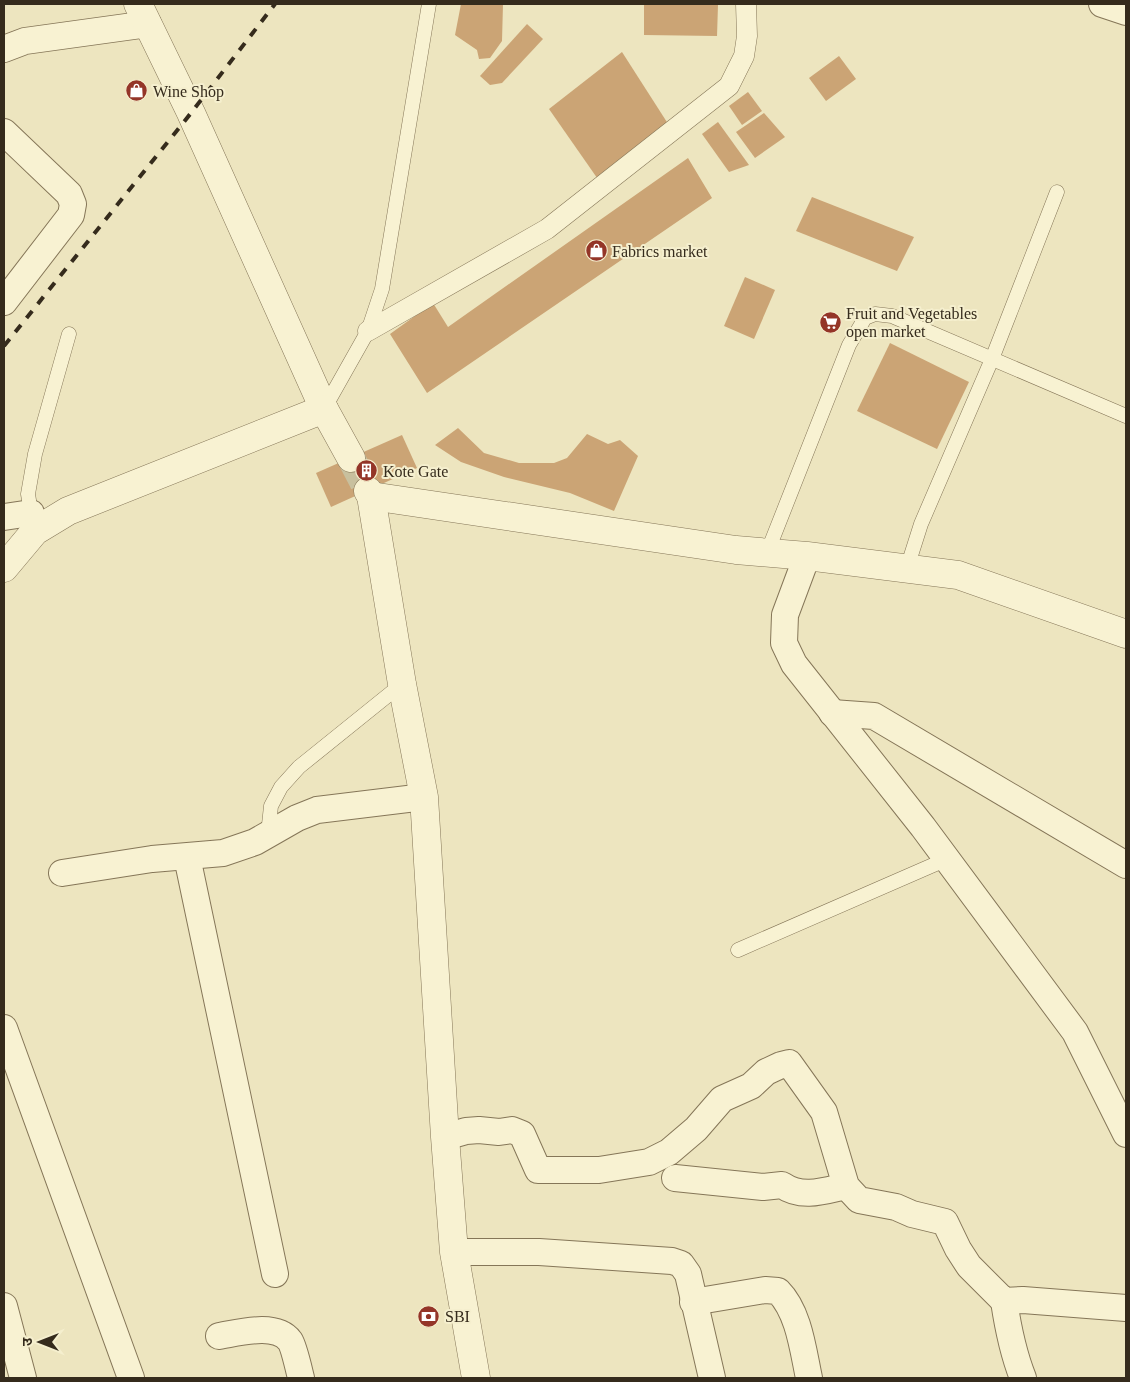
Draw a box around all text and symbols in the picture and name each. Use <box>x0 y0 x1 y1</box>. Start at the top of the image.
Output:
shop icon: Wine Shop <box>125 79 149 103</box>
place label: Wine Shop <box>153 83 224 101</box>
shop icon: Fabrics market <box>584 239 608 263</box>
place label: Fabrics market <box>612 243 708 260</box>
place label: Fruit and Vegetables open market <box>846 305 977 341</box>
supermarket icon: Fruit and Vegetables open market <box>818 310 842 334</box>
building icon: Kote Gate <box>355 459 379 483</box>
place label: Kote Gate <box>383 463 448 480</box>
bank icon: SBI <box>417 1304 441 1328</box>
place label: SBI <box>445 1308 470 1325</box>
north arrow <box>15 1317 65 1367</box>
text: उ <box>20 1337 35 1346</box>

